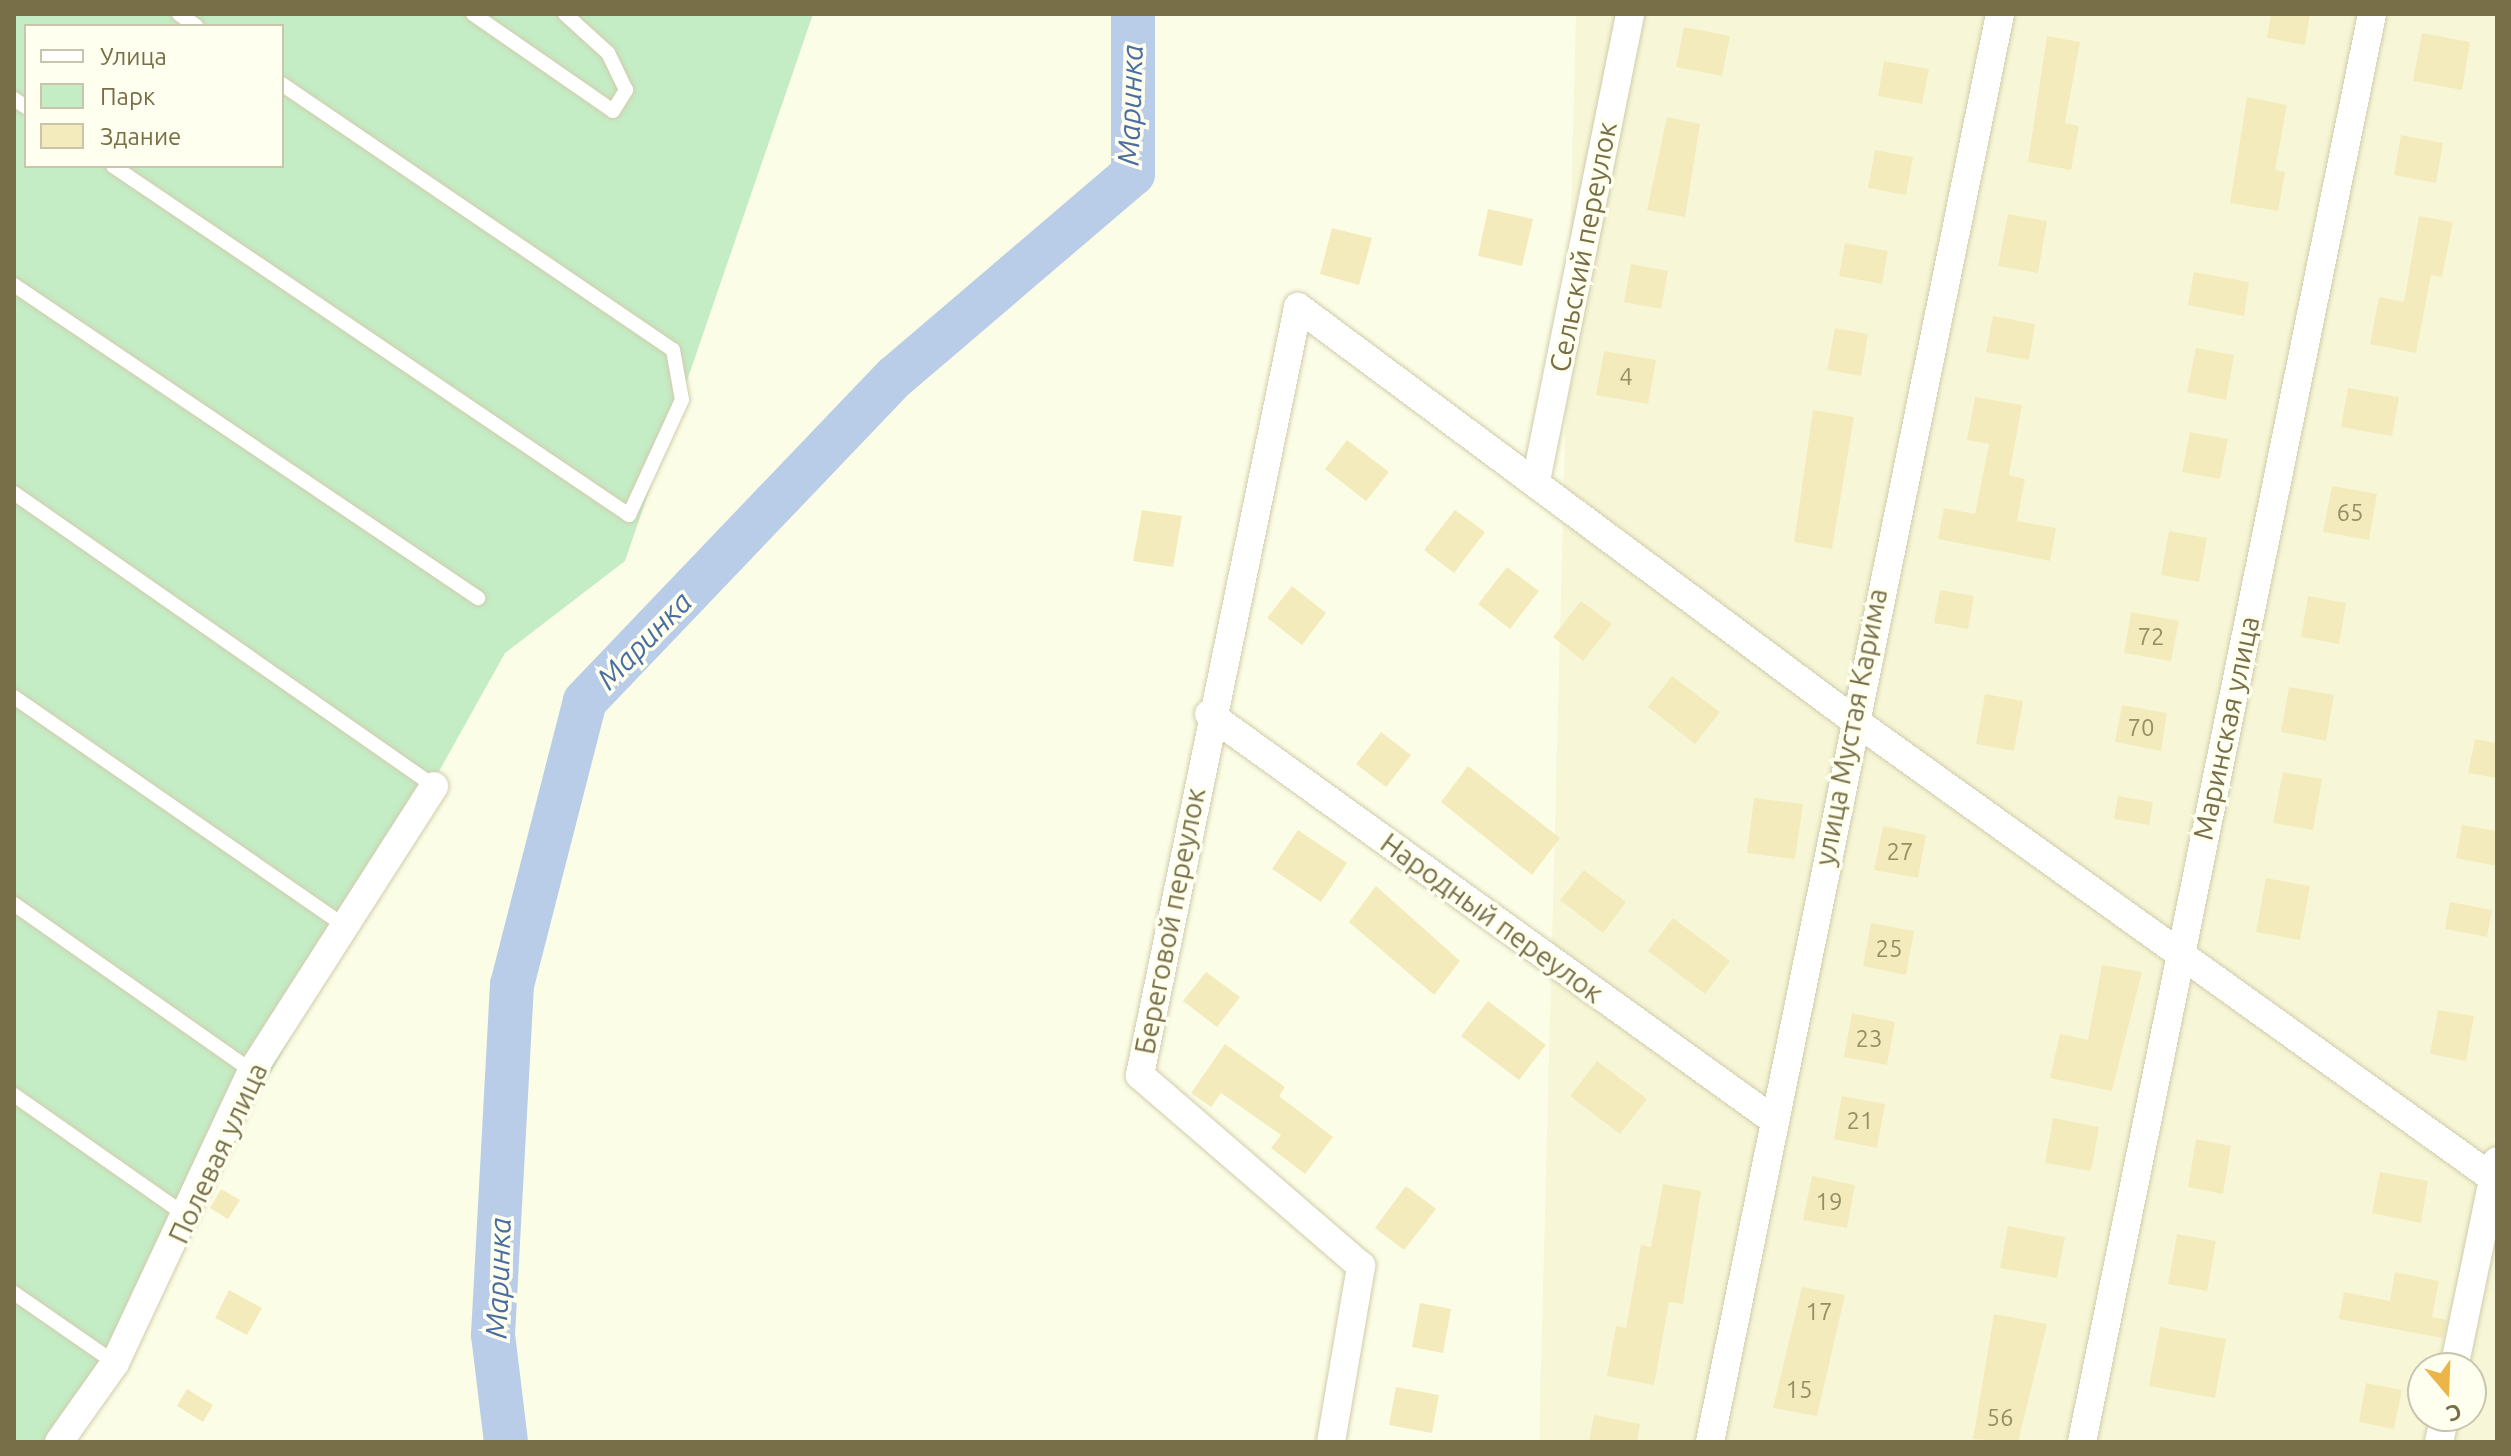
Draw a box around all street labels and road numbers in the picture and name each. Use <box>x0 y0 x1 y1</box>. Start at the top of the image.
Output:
street label: Сельский переулок <box>1542 119 1624 375</box>
street label: улица Мустая Карима <box>1808 586 1894 868</box>
street label: Маринская улица <box>2186 613 2266 843</box>
street label: Береговой переулок <box>1128 785 1212 1057</box>
street label: Народный переулок <box>1374 826 1610 1010</box>
street label: Полевая улица <box>161 1057 275 1249</box>

